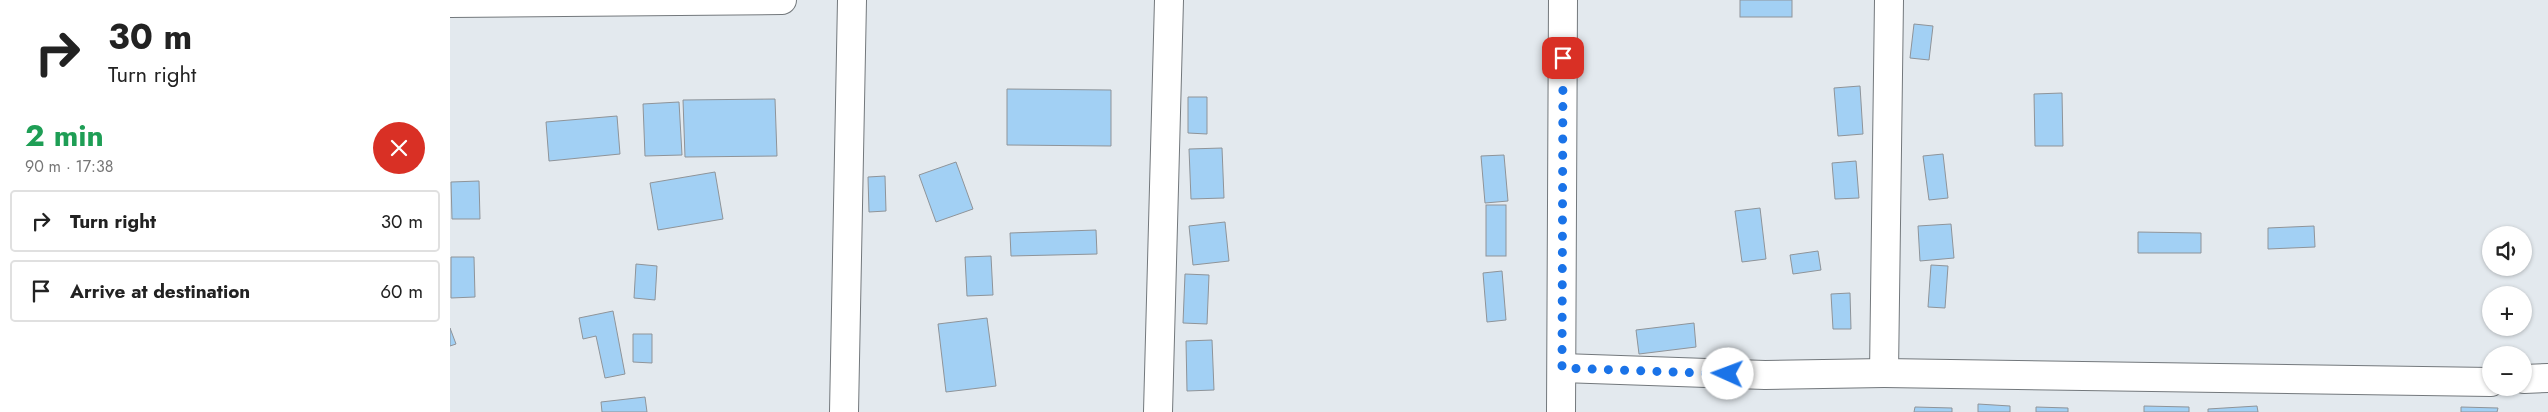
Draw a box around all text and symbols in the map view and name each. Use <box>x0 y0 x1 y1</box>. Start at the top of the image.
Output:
text: 30 m <box>108 12 192 62</box>
icon: right <box>25 20 90 85</box>
pin <box>1542 37 1584 79</box>
icon: arrive <box>1549 44 1577 72</box>
text: Turn right <box>108 58 196 90</box>
text: 2 min <box>25 114 104 157</box>
button: close <box>373 122 425 174</box>
text: 90 m · 17:38 <box>25 155 113 178</box>
icon: right <box>27 207 55 235</box>
text: Turn right <box>70 208 156 235</box>
text: 30 m <box>381 208 423 235</box>
map controls <box>2482 226 2532 396</box>
button: sound <box>2482 226 2532 276</box>
icon: arrive <box>27 277 55 305</box>
text: Arrive at destination <box>70 278 250 305</box>
text: 60 m <box>380 278 423 305</box>
button: + <box>2482 286 2532 336</box>
button: − <box>2482 346 2532 396</box>
position arrow <box>1701 347 1753 399</box>

